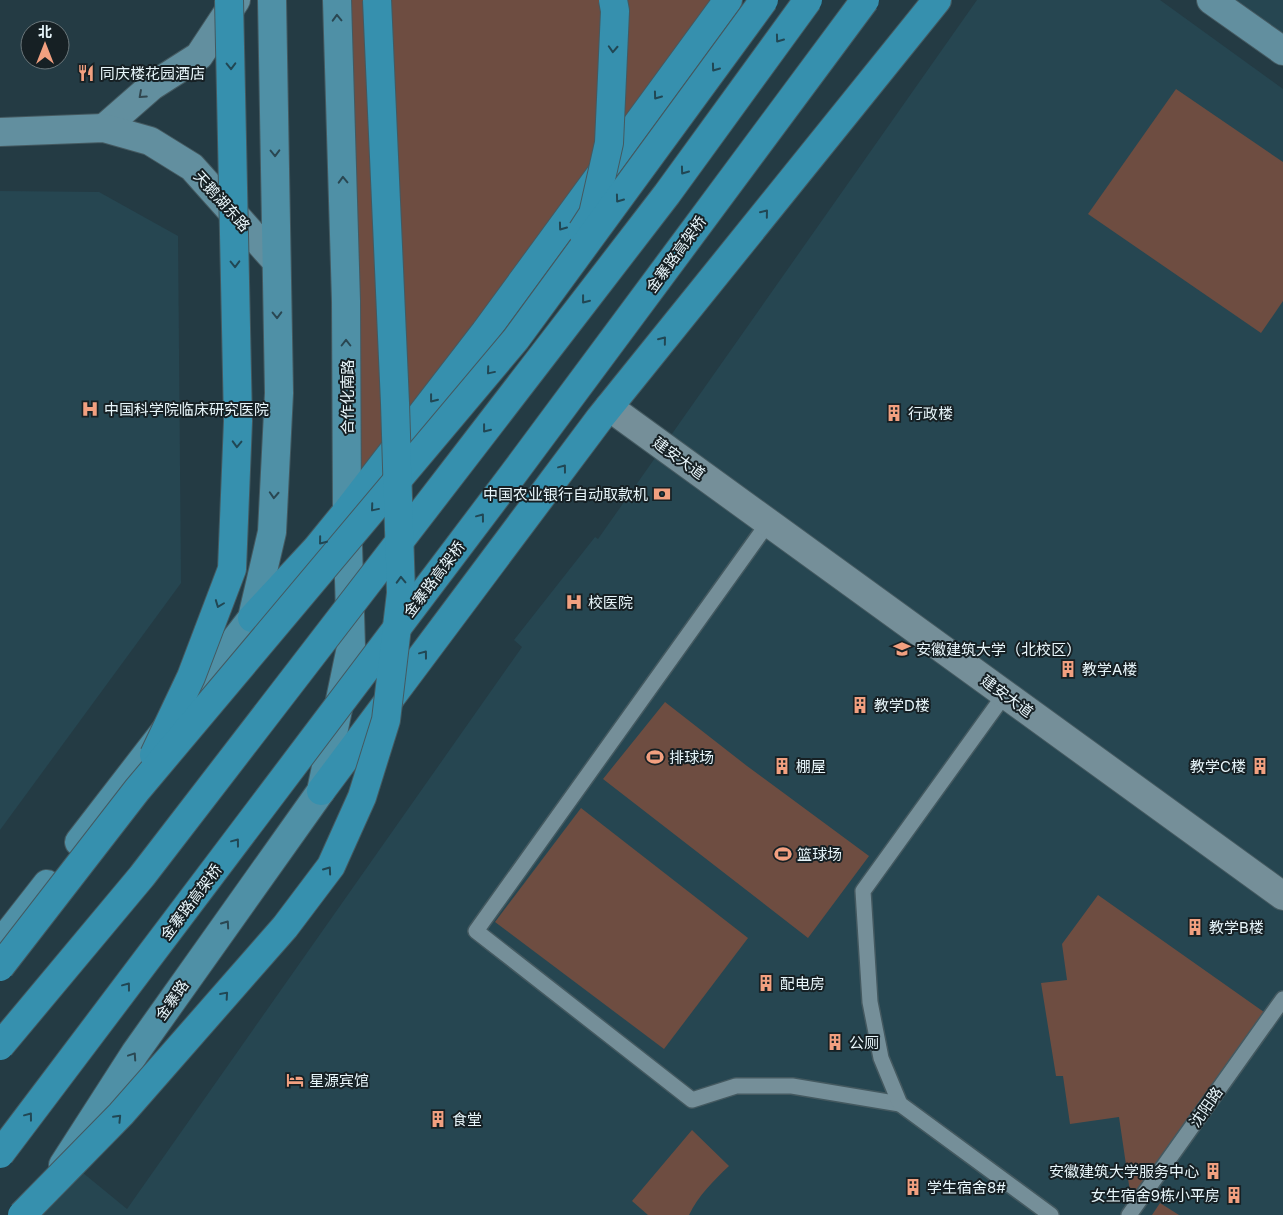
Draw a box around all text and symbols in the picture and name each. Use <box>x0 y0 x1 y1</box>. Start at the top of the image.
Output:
one-way arrow <box>332 14 343 22</box>
north arrow <box>20 20 70 70</box>
text: 北 <box>38 23 52 40</box>
one-way arrow <box>776 34 785 43</box>
one-way arrow <box>608 45 619 53</box>
one-way arrow <box>225 62 236 70</box>
one-way arrow <box>712 62 721 72</box>
restaurant icon: 同庆楼花园酒店 <box>76 63 96 83</box>
place label: 同庆楼花园酒店 <box>100 64 205 83</box>
one-way arrow <box>139 89 148 97</box>
one-way arrow <box>655 90 663 99</box>
one-way arrow <box>270 149 280 157</box>
one-way arrow <box>681 165 689 174</box>
street label: 天鹅湖东路 <box>190 167 254 235</box>
one-way arrow <box>337 176 348 184</box>
one-way arrow <box>616 193 625 203</box>
one-way arrow <box>759 209 768 219</box>
street label: 金寨路高架桥 <box>642 212 710 296</box>
one-way arrow <box>559 221 567 230</box>
one-way arrow <box>230 260 240 268</box>
one-way arrow <box>582 294 591 304</box>
one-way arrow <box>272 311 283 319</box>
one-way arrow <box>658 336 667 345</box>
one-way arrow <box>341 339 351 346</box>
street label: 合作化南路 <box>338 359 357 435</box>
one-way arrow <box>486 365 495 374</box>
one-way arrow <box>430 393 439 403</box>
hospital icon: 中国科学院临床研究医院 <box>80 399 100 419</box>
place label: 中国科学院临床研究医院 <box>104 400 269 419</box>
building icon: 行政楼 <box>884 403 904 423</box>
place label: 行政楼 <box>908 404 953 423</box>
one-way arrow <box>483 423 491 432</box>
street label: 建安大道 <box>649 433 709 483</box>
one-way arrow <box>232 440 243 448</box>
one-way arrow <box>557 464 566 474</box>
bank icon: 中国农业银行自动取款机 <box>652 484 672 504</box>
place label: 中国农业银行自动取款机 <box>483 485 648 504</box>
one-way arrow <box>268 491 279 499</box>
one-way arrow <box>370 503 379 512</box>
one-way arrow <box>475 513 484 523</box>
one-way arrow <box>320 535 328 544</box>
street label: 金寨路高架桥 <box>399 537 469 621</box>
one-way arrow <box>395 575 406 583</box>
hospital icon: 校医院 <box>564 592 584 612</box>
place label: 校医院 <box>588 593 633 612</box>
one-way arrow <box>215 599 225 607</box>
school or university icon: 安徽建筑大学（北校区） <box>892 639 912 659</box>
place label: 安徽建筑大学（北校区） <box>916 640 1081 659</box>
one-way arrow <box>418 650 427 660</box>
building icon: 教学A楼 <box>1058 659 1078 679</box>
place label: 教学A楼 <box>1082 660 1137 679</box>
street label: 建安大道 <box>977 671 1037 721</box>
building icon: 教学D楼 <box>850 695 870 715</box>
place label: 教学D楼 <box>874 696 930 715</box>
sports icon: 排球场 <box>645 747 665 767</box>
place label: 排球场 <box>669 748 714 767</box>
building icon: 棚屋 <box>772 756 792 776</box>
building icon: 教学C楼 <box>1250 756 1270 776</box>
place label: 棚屋 <box>796 757 826 776</box>
place label: 教学C楼 <box>1190 757 1246 776</box>
one-way arrow <box>230 839 238 848</box>
sports icon: 篮球场 <box>773 844 793 864</box>
place label: 篮球场 <box>797 845 842 864</box>
street label: 金寨路高架桥 <box>156 860 226 944</box>
one-way arrow <box>322 866 331 876</box>
building icon: 教学B楼 <box>1185 917 1205 937</box>
place label: 教学B楼 <box>1209 918 1264 937</box>
one-way arrow <box>220 920 230 929</box>
building icon: 配电房 <box>756 973 776 993</box>
place label: 配电房 <box>780 974 825 993</box>
street label: 金寨路 <box>151 976 193 1024</box>
one-way arrow <box>121 982 130 992</box>
one-way arrow <box>219 992 228 1001</box>
building icon: 公厕 <box>825 1032 845 1052</box>
place label: 公厕 <box>849 1033 879 1052</box>
one-way arrow <box>127 1053 136 1062</box>
hotel icon: 星源宾馆 <box>285 1070 305 1090</box>
place label: 星源宾馆 <box>309 1071 369 1090</box>
street label: 沈阳路 <box>1185 1083 1227 1131</box>
building icon: 食堂 <box>428 1109 448 1129</box>
place label: 食堂 <box>452 1110 482 1129</box>
one-way arrow <box>24 1113 32 1122</box>
one-way arrow <box>112 1114 121 1123</box>
building icon: 安徽建筑大学服务中心 <box>1203 1161 1223 1181</box>
place label: 安徽建筑大学服务中心 <box>1049 1162 1199 1181</box>
building icon: 学生宿舍8# <box>903 1177 923 1197</box>
place label: 学生宿舍8# <box>927 1178 1006 1197</box>
building icon: 女生宿舍9栋小平房 <box>1224 1185 1244 1205</box>
place label: 女生宿舍9栋小平房 <box>1091 1186 1220 1205</box>

